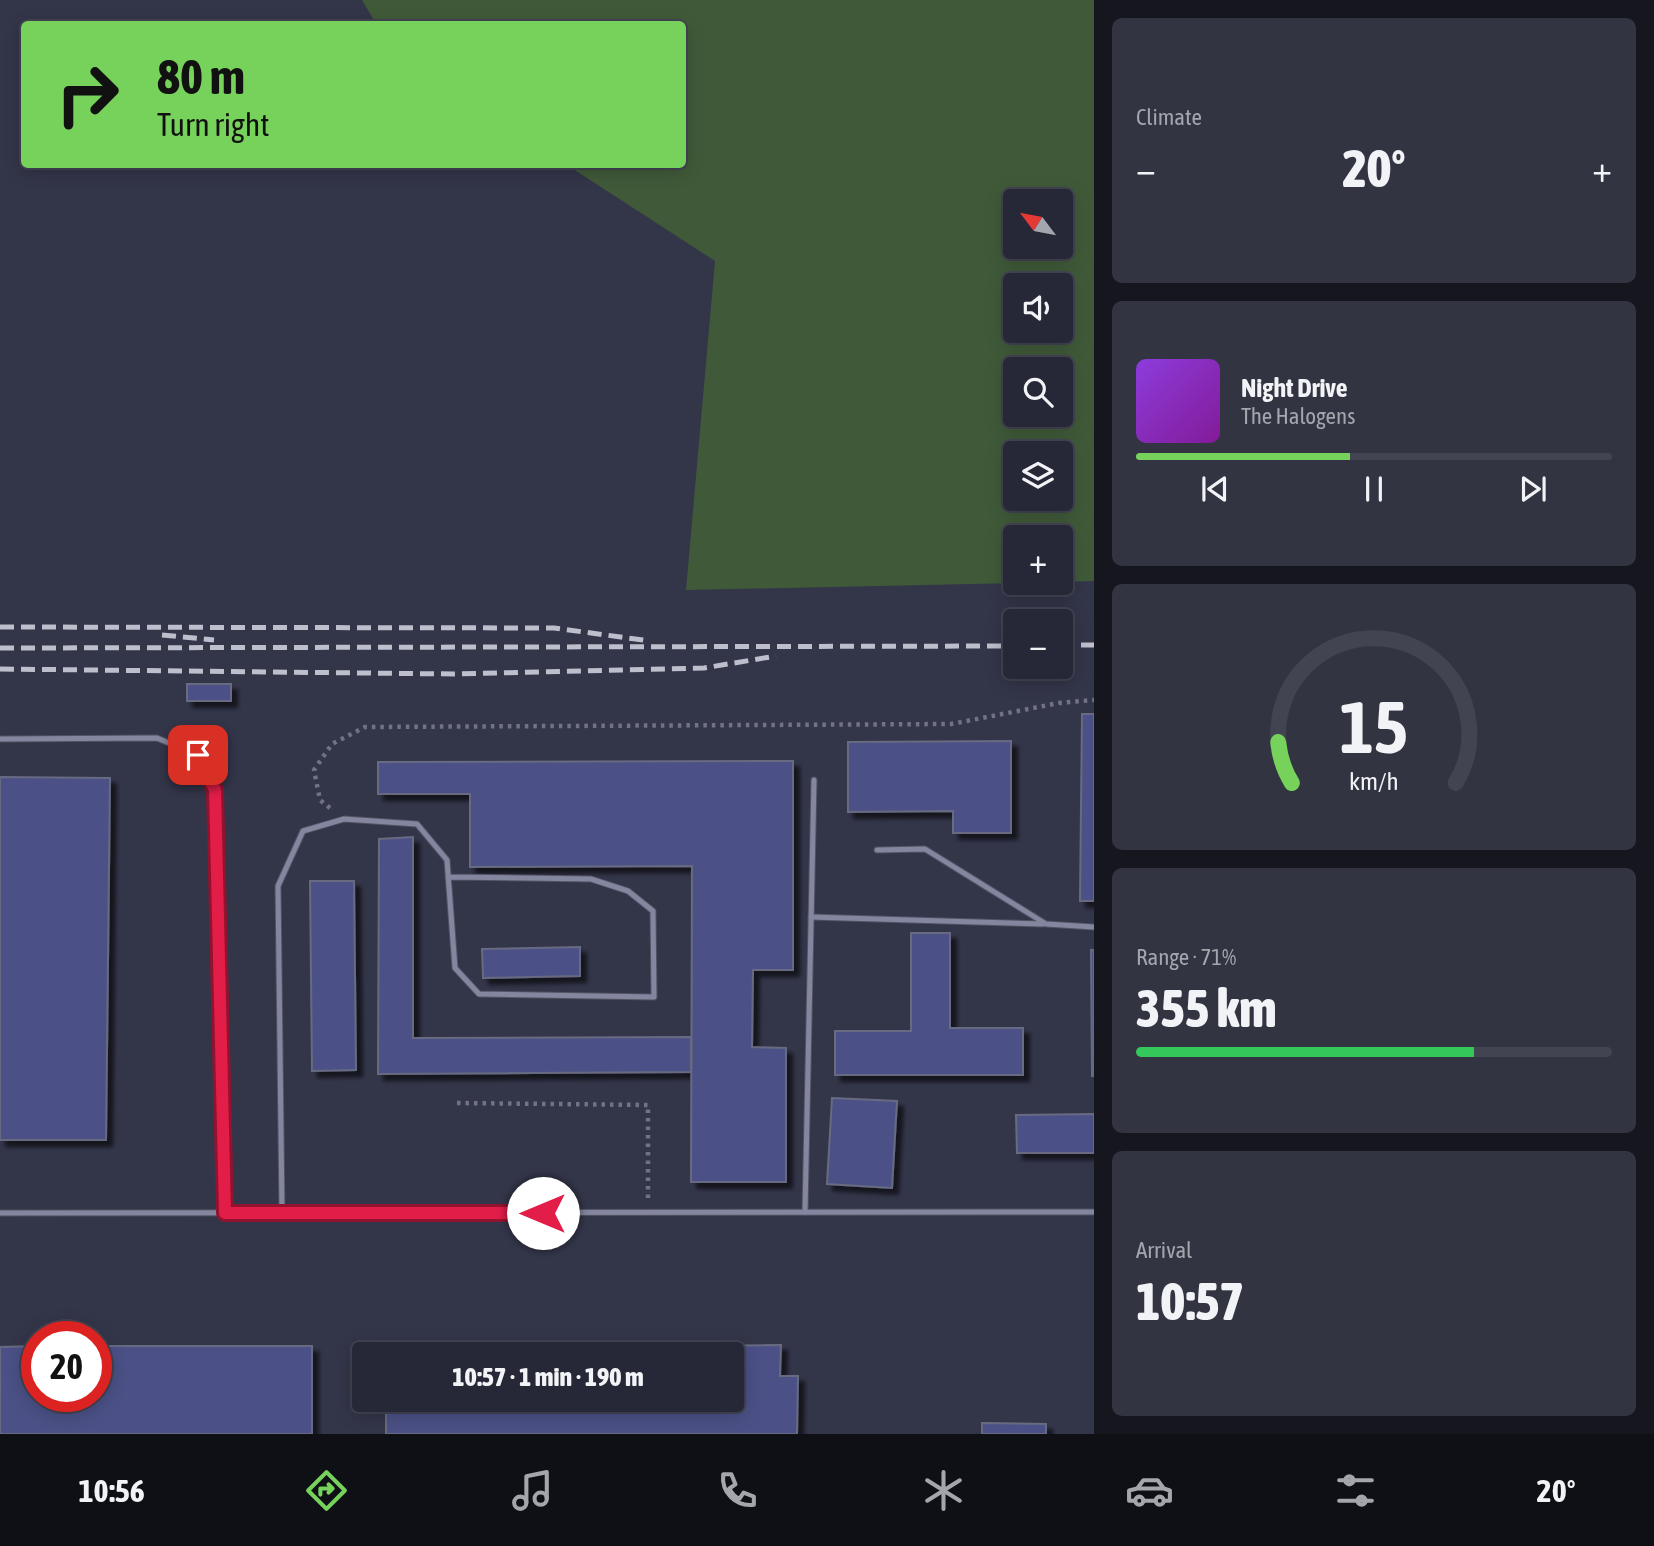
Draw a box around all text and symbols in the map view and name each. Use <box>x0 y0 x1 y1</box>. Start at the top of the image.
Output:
text: 80 m <box>157 48 245 104</box>
icon: right <box>42 49 133 140</box>
text: Climate <box>1136 104 1202 130</box>
text: Turn right <box>157 106 270 143</box>
text: 20° <box>1342 138 1406 198</box>
text: − <box>1136 147 1156 190</box>
text: + <box>1592 147 1612 190</box>
north arrow <box>1003 189 1073 259</box>
map controls <box>1003 189 1073 679</box>
button: sound <box>1003 273 1073 343</box>
button: search <box>1003 357 1073 427</box>
text: Night Drive <box>1241 373 1348 403</box>
text: The Halogens <box>1241 403 1355 429</box>
button: layers <box>1003 441 1073 511</box>
icon: previous <box>1196 470 1234 508</box>
icon: pause <box>1355 470 1393 508</box>
icon: next <box>1514 470 1552 508</box>
button: + <box>1003 525 1073 595</box>
button: − <box>1003 609 1073 679</box>
text: 15 <box>1340 685 1408 768</box>
pin <box>168 725 228 785</box>
icon: arrive <box>179 736 217 774</box>
text: km/h <box>1349 767 1399 795</box>
text: Range · 71% <box>1136 944 1236 970</box>
text: 355 km <box>1136 978 1277 1038</box>
position arrow <box>506 1176 580 1250</box>
text: Arrival <box>1136 1237 1192 1263</box>
text: 10:57 <box>1136 1271 1244 1331</box>
speed limit sign: 20 <box>21 1321 112 1412</box>
text: 10:57 · 1 min · 190 m <box>452 1362 644 1392</box>
icon: directions <box>302 1466 351 1515</box>
icon: music <box>508 1466 557 1515</box>
icon: phone <box>713 1466 762 1515</box>
icon: climate <box>919 1466 968 1515</box>
icon: car <box>1125 1466 1174 1515</box>
icon: filters <box>1331 1466 1380 1515</box>
text: 10:56 <box>78 1472 145 1509</box>
text: 20° <box>1537 1472 1576 1509</box>

